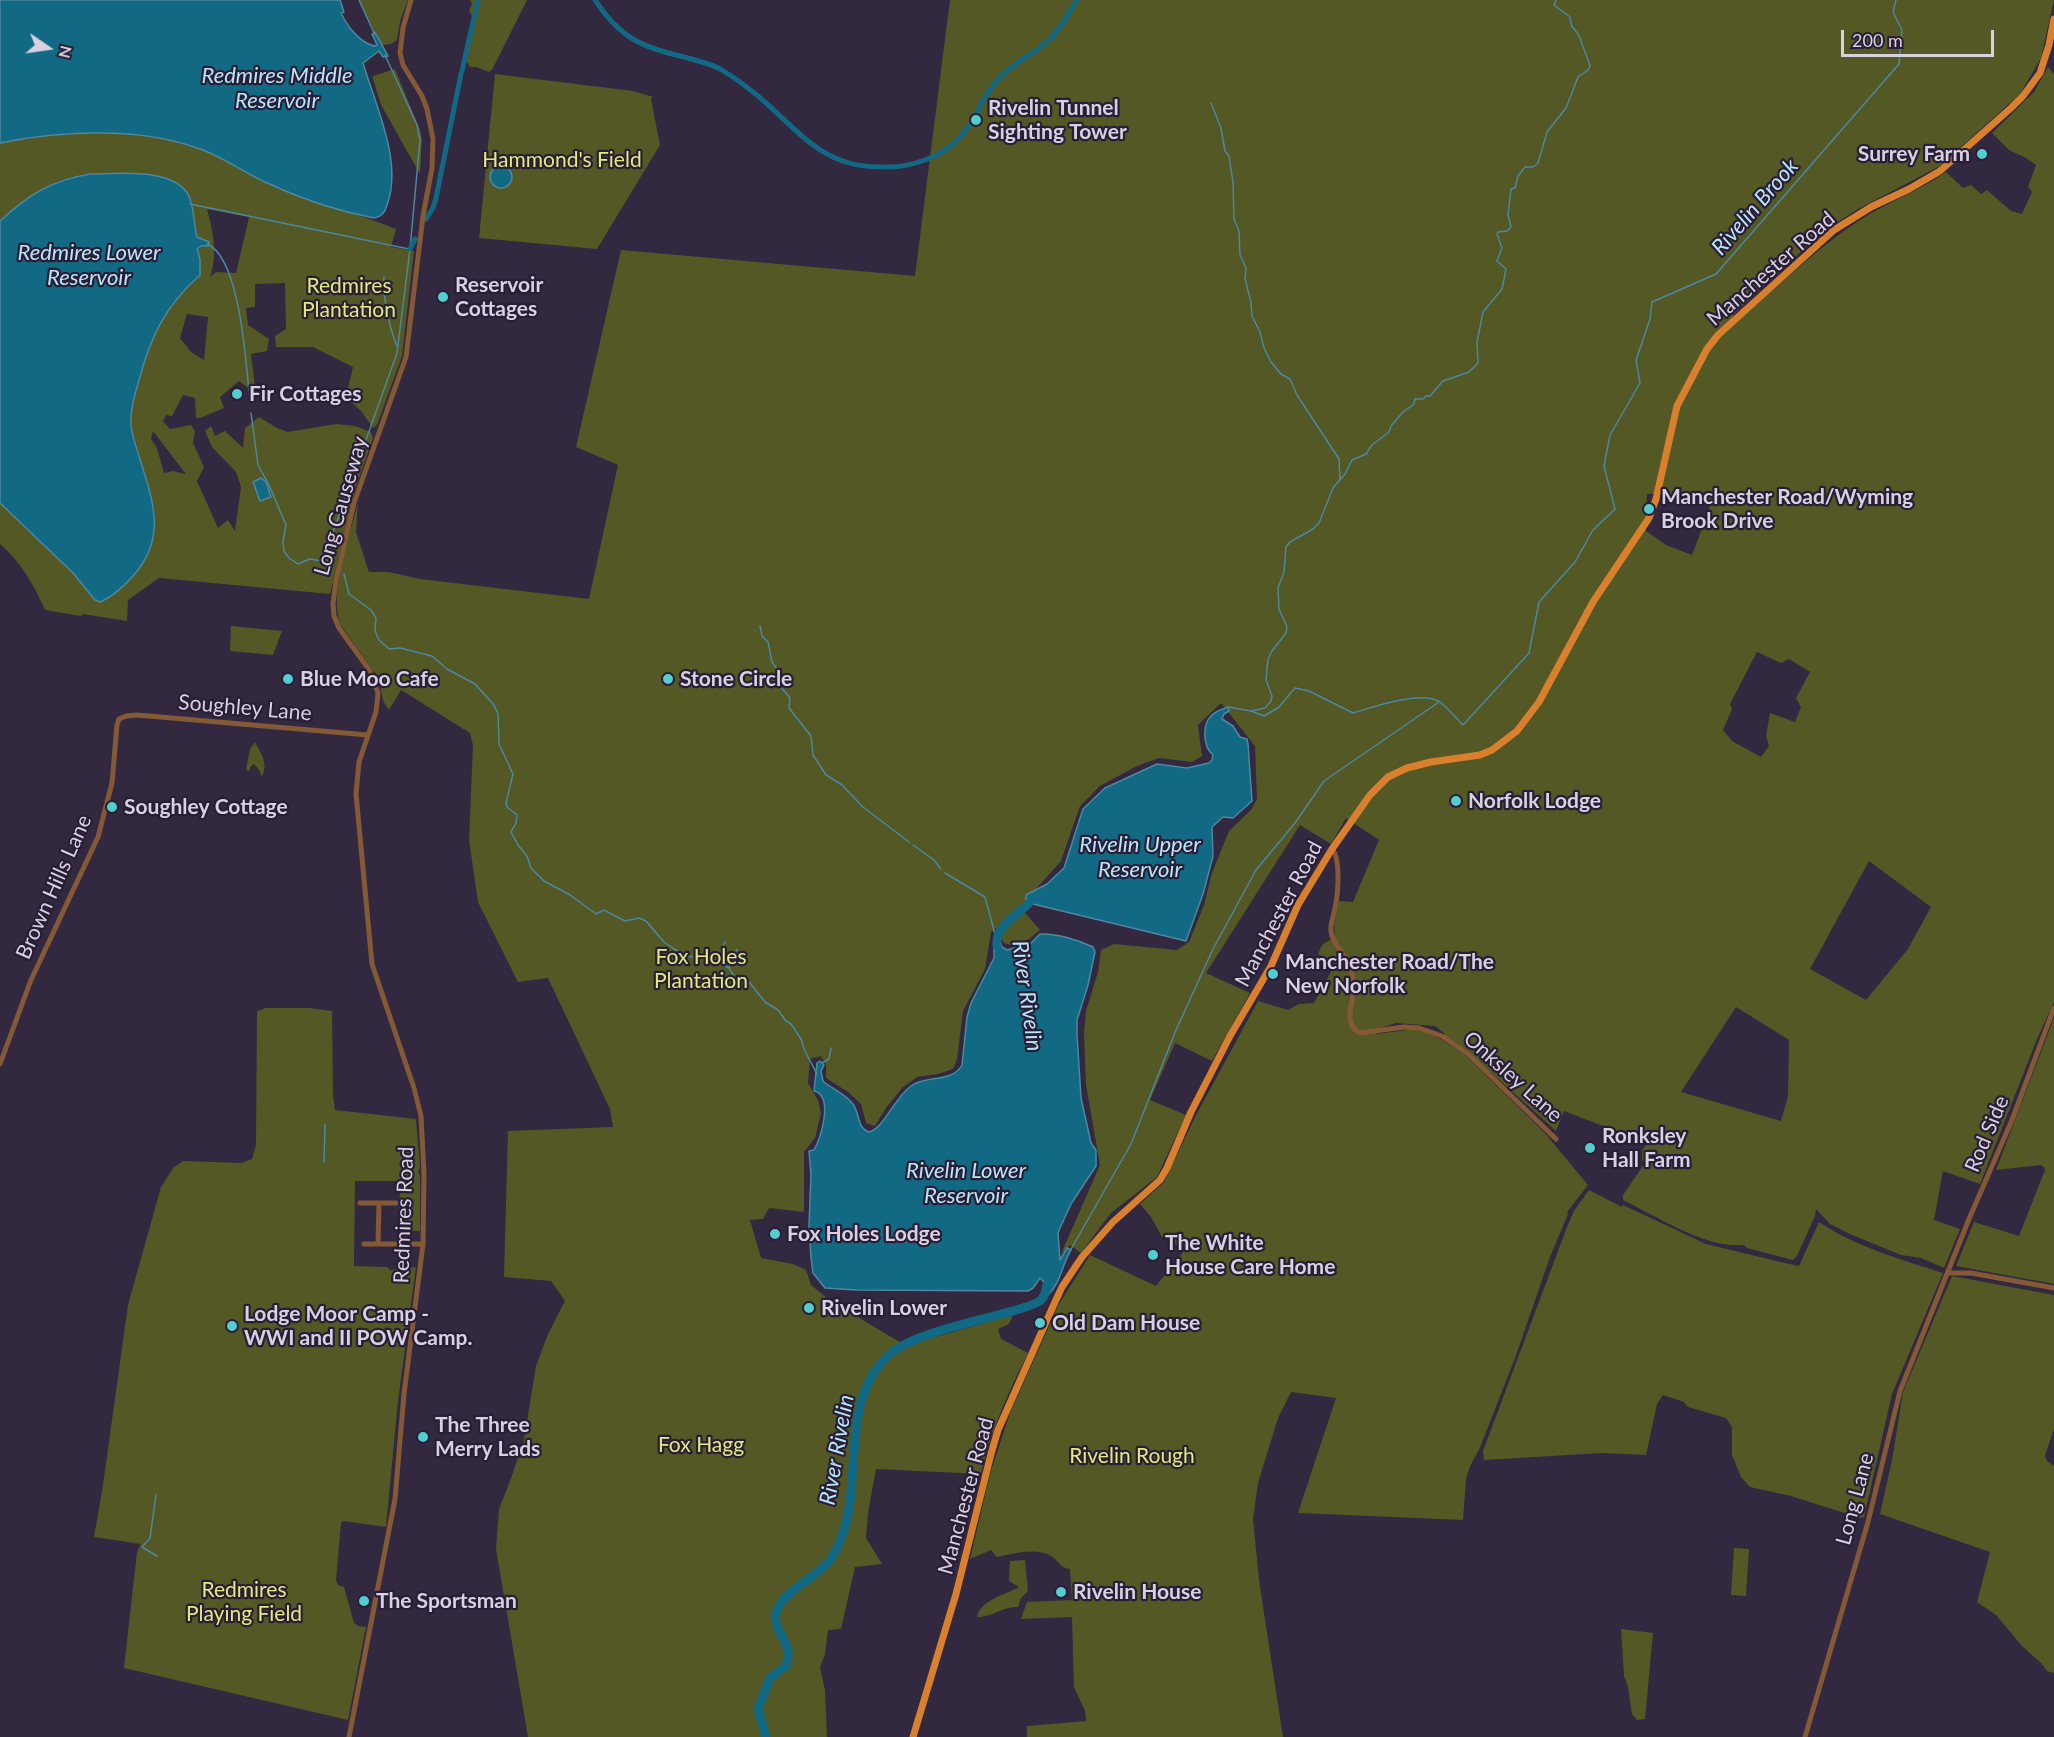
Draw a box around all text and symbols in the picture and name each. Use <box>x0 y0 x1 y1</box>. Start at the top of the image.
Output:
north arrow <box>18 18 78 78</box>
scale bar <box>1844 18 1997 56</box>
text: 200 m <box>1852 29 1903 51</box>
text: N <box>55 44 77 60</box>
water label: Redmires Middle Reservoir <box>202 63 352 114</box>
place label: Rivelin Tunnel Sighting Tower <box>988 95 1127 145</box>
marker: Rivelin Tunnel Sighting Tower <box>969 113 983 127</box>
place label: Surrey Farm <box>1858 141 1970 167</box>
park label: Hammond's Field <box>482 147 642 173</box>
marker: Surrey Farm <box>1975 147 1989 161</box>
water label: Rivelin Brook <box>1706 154 1804 260</box>
street label: Manchester Road <box>1702 207 1840 331</box>
water label: Redmires Lower Reservoir <box>18 240 160 292</box>
place label: Reservoir Cottages <box>455 272 543 322</box>
park label: Redmires Plantation <box>302 273 396 323</box>
marker: Reservoir Cottages <box>436 290 450 304</box>
place label: Fir Cottages <box>249 381 361 407</box>
marker: Fir Cottages <box>230 387 244 401</box>
street label: Long Causeway <box>309 434 373 578</box>
place label: Manchester Road/Wyming Brook Drive <box>1661 484 1913 534</box>
marker: Manchester Road/Wyming Brook Drive <box>1642 502 1656 516</box>
place label: Blue Moo Cafe <box>300 666 439 692</box>
place label: Stone Circle <box>680 666 792 692</box>
marker: Blue Moo Cafe <box>281 672 295 686</box>
marker: Stone Circle <box>661 672 675 686</box>
street label: Soughley Lane <box>177 690 313 726</box>
place label: Norfolk Lodge <box>1468 788 1601 814</box>
place label: Soughley Cottage <box>124 794 288 820</box>
marker: Norfolk Lodge <box>1449 794 1463 808</box>
marker: Soughley Cottage <box>105 800 119 814</box>
street label: Brown Hills Lane <box>11 811 97 963</box>
water label: Rivelin Upper Reservoir <box>1079 832 1201 884</box>
street label: Manchester Road <box>1230 837 1328 991</box>
water label: River Rivelin <box>1006 939 1048 1053</box>
park label: Fox Holes Plantation <box>654 944 748 994</box>
place label: Manchester Road/The New Norfolk <box>1285 949 1494 999</box>
marker: Manchester Road/The New Norfolk <box>1266 967 1280 981</box>
street label: Onksley Lane <box>1458 1026 1568 1128</box>
street label: Rod Side <box>1960 1092 2014 1176</box>
place label: Ronksley Hall Farm <box>1602 1123 1691 1173</box>
marker: Ronksley Hall Farm <box>1583 1141 1597 1155</box>
street label: Redmires Road <box>389 1146 419 1284</box>
water label: Rivelin Lower Reservoir <box>906 1158 1026 1210</box>
place label: Fox Holes Lodge <box>787 1221 941 1247</box>
marker: Fox Holes Lodge <box>768 1227 782 1241</box>
place label: The White House Care Home <box>1165 1230 1335 1280</box>
marker: The White House Care Home <box>1146 1248 1160 1262</box>
place label: Rivelin Lower <box>821 1295 947 1321</box>
place label: Lodge Moor Camp - WWI and II POW Camp. <box>244 1301 472 1351</box>
marker: Rivelin Lower <box>802 1301 816 1315</box>
place label: Old Dam House <box>1052 1310 1200 1336</box>
marker: Old Dam House <box>1033 1316 1047 1330</box>
marker: Lodge Moor Camp - WWI and II POW Camp. <box>225 1319 239 1333</box>
water label: River Rivelin <box>814 1393 860 1507</box>
place label: The Three Merry Lads <box>435 1412 540 1462</box>
street label: Manchester Road <box>933 1415 999 1577</box>
marker: The Three Merry Lads <box>416 1430 430 1444</box>
park label: Fox Hagg <box>658 1432 744 1458</box>
park label: Rivelin Rough <box>1069 1443 1195 1469</box>
street label: Long Lane <box>1831 1450 1879 1548</box>
park label: Redmires Playing Field <box>186 1577 302 1627</box>
place label: Rivelin House <box>1073 1579 1201 1605</box>
marker: Rivelin House <box>1054 1585 1068 1599</box>
place label: The Sportsman <box>376 1588 517 1614</box>
marker: The Sportsman <box>357 1594 371 1608</box>

